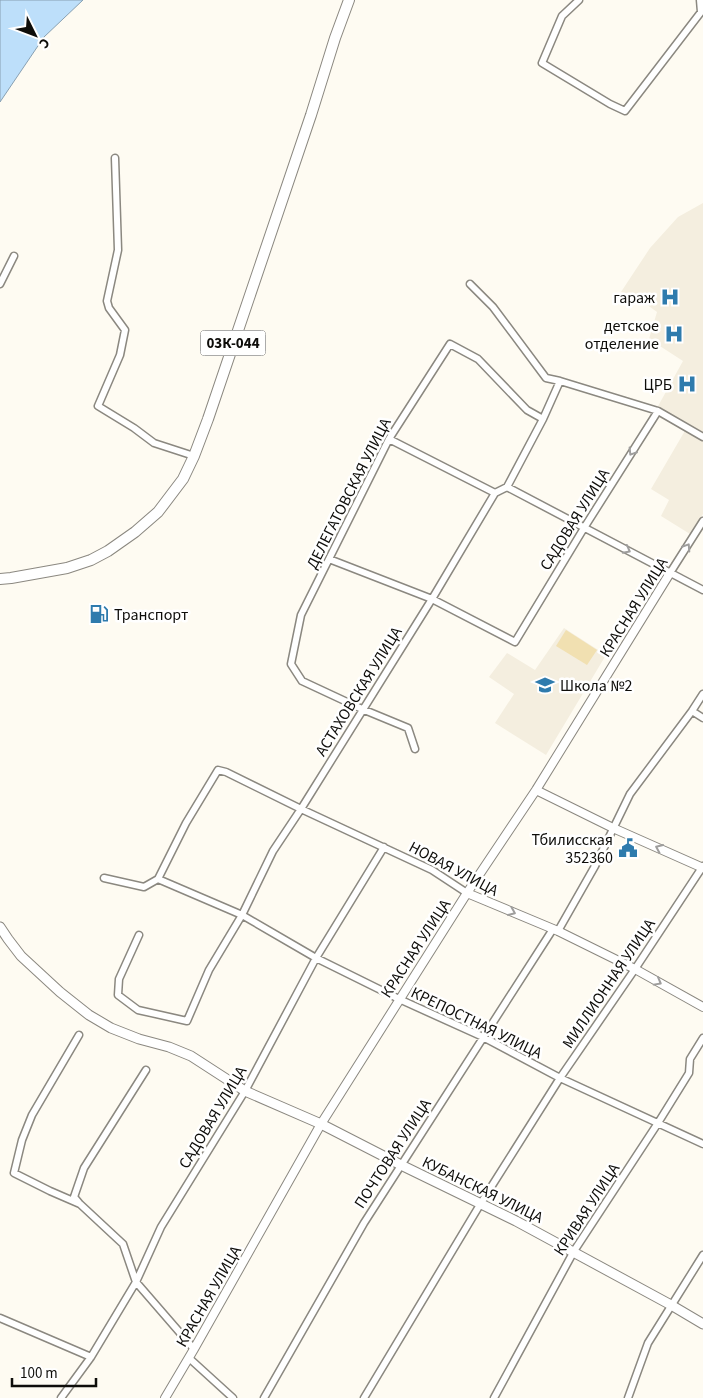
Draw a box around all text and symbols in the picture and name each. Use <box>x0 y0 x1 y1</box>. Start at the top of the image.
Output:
north arrow <box>10 10 60 60</box>
text: С <box>34 33 54 53</box>
hospital icon: гараж <box>659 286 681 308</box>
place label: гараж <box>613 287 655 309</box>
place label: детское отделение <box>585 315 659 355</box>
hospital icon: детское отделение <box>663 323 685 345</box>
road number: 03К-044 <box>200 330 266 356</box>
hospital icon: ЦРБ <box>676 373 698 395</box>
place label: ЦРБ <box>644 374 672 396</box>
street label: ДЕЛЕГАТОВСКАЯ УЛИЦА <box>301 414 397 573</box>
one-way arrow <box>629 447 639 456</box>
street label: САДОВАЯ УЛИЦА <box>535 464 615 575</box>
one-way arrow <box>680 543 690 552</box>
one-way arrow <box>622 544 631 554</box>
street label: КРАСНАЯ УЛИЦА <box>594 553 673 662</box>
fuel station icon: Транспорт <box>88 603 110 625</box>
place label: Транспорт <box>114 604 188 626</box>
street label: АСТАХОВСКАЯ УЛИЦА <box>310 623 408 760</box>
school or university icon: Школа №2 <box>534 674 556 696</box>
place label: Школа №2 <box>560 675 632 697</box>
place label: Тбилисская 352360 <box>531 829 613 869</box>
street label: НОВАЯ УЛИЦА <box>405 836 502 902</box>
public building icon: Тбилисская 352360 <box>617 837 639 859</box>
one-way arrow <box>655 844 664 855</box>
street label: КРАСНАЯ УЛИЦА <box>376 895 456 1002</box>
one-way arrow <box>507 905 516 916</box>
street label: МИЛЛИОННАЯ УЛИЦА <box>557 914 661 1053</box>
one-way arrow <box>653 975 662 985</box>
street label: КРЕПОСТНАЯ УЛИЦА <box>407 982 546 1064</box>
street label: САДОВАЯ УЛИЦА <box>174 1062 252 1173</box>
street label: ПОЧТОВАЯ УЛИЦА <box>349 1094 437 1213</box>
street label: КУБАНСКАЯ УЛИЦА <box>418 1151 547 1229</box>
street label: КРИВАЯ УЛИЦА <box>549 1159 625 1260</box>
street label: КРАСНАЯ УЛИЦА <box>171 1242 247 1351</box>
scale bar <box>12 1356 96 1388</box>
text: 100 m <box>20 1363 58 1384</box>

